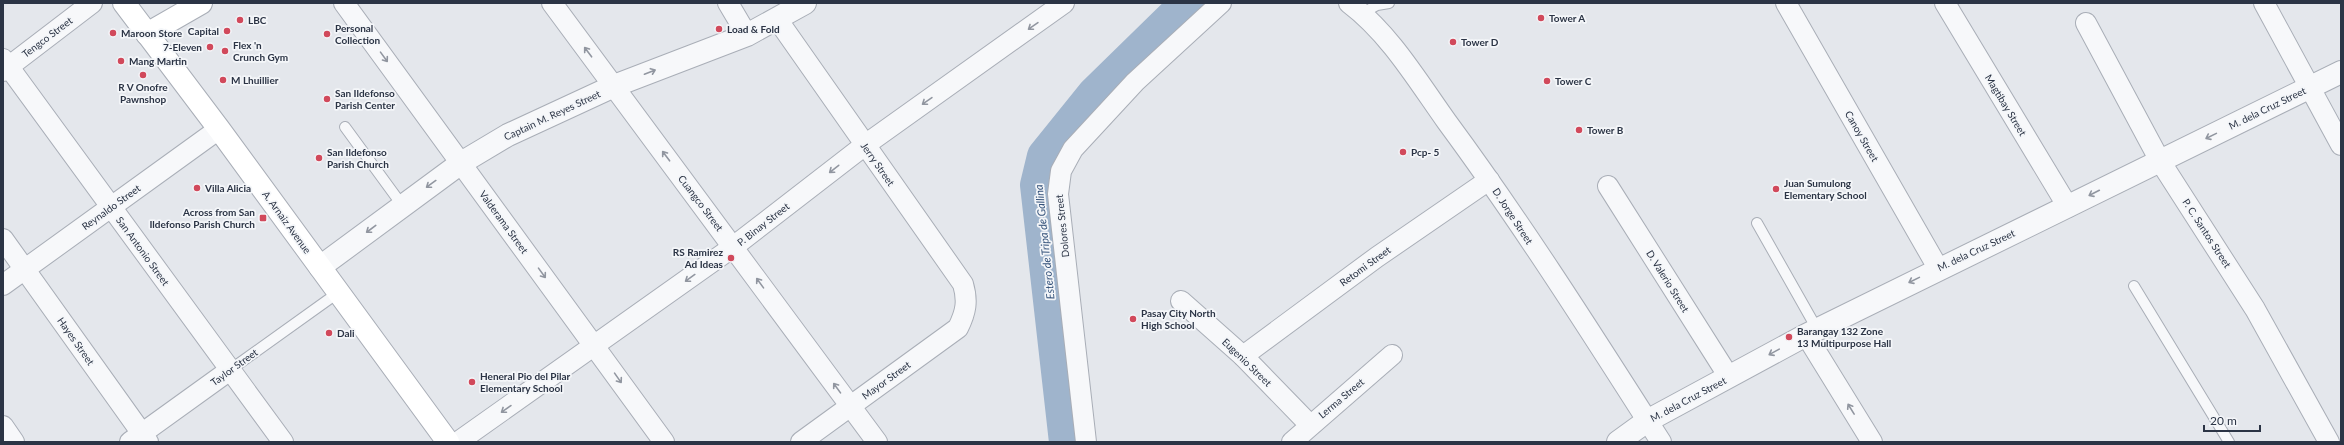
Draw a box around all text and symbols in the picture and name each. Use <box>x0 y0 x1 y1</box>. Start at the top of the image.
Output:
place label: Tower A <box>1549 12 1585 24</box>
marker: Tower A <box>1536 13 1546 23</box>
street label: Tengco Street <box>19 14 75 60</box>
place label: LBC <box>248 14 267 26</box>
marker: LBC <box>235 15 245 25</box>
place label: Personal Collection <box>335 22 381 46</box>
one-way arrow <box>1027 22 1038 30</box>
place label: Load & Fold <box>727 23 780 35</box>
marker: Load & Fold <box>714 24 724 34</box>
place label: Capital <box>188 25 219 37</box>
marker: Capital <box>222 26 232 36</box>
place label: Maroon Store <box>121 27 183 39</box>
marker: Maroon Store <box>108 28 118 38</box>
marker: Personal Collection <box>322 29 332 39</box>
place label: Tower D <box>1461 36 1499 48</box>
marker: Tower D <box>1448 37 1458 47</box>
place label: Flex 'n Crunch Gym <box>233 39 288 63</box>
place label: 7-Eleven <box>163 41 202 53</box>
marker: 7-Eleven <box>205 42 215 52</box>
marker: Flex 'n Crunch Gym <box>220 46 230 56</box>
one-way arrow <box>584 46 593 57</box>
one-way arrow <box>380 51 388 62</box>
place label: Mang Martin <box>129 55 187 67</box>
marker: Mang Martin <box>116 56 126 66</box>
one-way arrow <box>644 67 656 75</box>
marker: R V Onofre Pawnshop <box>138 70 148 80</box>
street label: Magtibay Street <box>1983 72 2029 138</box>
place label: M Lhuillier <box>231 74 279 86</box>
marker: M Lhuillier <box>218 75 228 85</box>
place label: Tower C <box>1555 75 1592 87</box>
marker: Tower C <box>1542 76 1552 86</box>
place label: R V Onofre Pawnshop <box>118 81 168 105</box>
street label: M. dela Cruz Street <box>2227 84 2308 132</box>
place label: San Ildefonso Parish Center <box>335 87 395 111</box>
street label: Captain M. Reyes Street <box>502 87 603 143</box>
marker: San Ildefonso Parish Center <box>322 94 332 104</box>
one-way arrow <box>921 97 932 105</box>
street label: Canoy Street <box>1843 109 1882 164</box>
place label: Tower B <box>1587 124 1624 136</box>
marker: Tower B <box>1574 125 1584 135</box>
one-way arrow <box>2205 132 2217 140</box>
street label: Jerry Street <box>859 140 898 188</box>
place label: San Ildefonso Parish Church <box>327 146 389 170</box>
place label: Pcp- 5 <box>1411 146 1440 158</box>
marker: Pcp- 5 <box>1398 147 1408 157</box>
one-way arrow <box>662 151 670 162</box>
marker: San Ildefonso Parish Church <box>314 153 324 163</box>
one-way arrow <box>828 164 839 173</box>
street label: Cuangco Street <box>676 173 726 234</box>
place label: Juan Sumulong Elementary School <box>1784 177 1867 201</box>
one-way arrow <box>426 180 437 188</box>
street label: Reynaldo Street <box>79 182 143 232</box>
place label: Villa Alicia <box>204 182 251 194</box>
marker: Villa Alicia <box>192 183 202 193</box>
water label: Estero de Tripa de Gallina <box>1031 184 1056 300</box>
marker: Juan Sumulong Elementary School <box>1771 184 1781 194</box>
street label: D. Jorge Street <box>1490 186 1536 247</box>
street label: A. Arnaiz Avenue <box>260 188 314 256</box>
street label: Valderama Street <box>477 188 531 256</box>
one-way arrow <box>2089 190 2101 198</box>
street label: Dolores Street <box>1053 194 1071 258</box>
street label: P. C. Santos Street <box>2180 196 2234 270</box>
street label: P. Binay Street <box>735 200 792 248</box>
place label: Across from San Ildefonso Parish Church <box>149 206 255 230</box>
marker: Across from San Ildefonso Parish Church <box>258 213 268 223</box>
street label: San Antonio Street <box>114 214 172 288</box>
one-way arrow <box>365 225 376 233</box>
street label: M. dela Cruz Street <box>1935 227 2017 273</box>
street label: Retomi Street <box>1337 243 1393 288</box>
place label: RS Ramirez Ad Ideas <box>673 246 724 270</box>
street label: D. Valerio Street <box>1644 248 1692 315</box>
marker: RS Ramirez Ad Ideas <box>726 253 736 263</box>
one-way arrow <box>538 267 546 278</box>
one-way arrow <box>685 273 696 282</box>
one-way arrow <box>1908 277 1920 284</box>
one-way arrow <box>756 278 764 289</box>
place label: Pasay City North High School <box>1141 307 1216 331</box>
marker: Pasay City North High School <box>1128 314 1138 324</box>
street label: Hayes Street <box>55 315 97 368</box>
place label: Barangay 132 Zone 13 Multipurpose Hall <box>1797 325 1891 349</box>
place label: Dali <box>337 327 355 339</box>
marker: Dali <box>324 328 334 338</box>
marker: Barangay 132 Zone 13 Multipurpose Hall <box>1784 332 1794 342</box>
street label: Eugenio Street <box>1220 335 1275 389</box>
street label: Taylor Street <box>208 346 260 388</box>
one-way arrow <box>1768 349 1780 357</box>
street label: Mayor Street <box>859 358 913 402</box>
place label: Heneral Pio del Pilar Elementary School <box>480 370 571 394</box>
one-way arrow <box>614 372 622 383</box>
street label: M. dela Cruz Street <box>1648 374 1728 424</box>
street label: Lerma Street <box>1316 375 1367 421</box>
marker: Heneral Pio del Pilar Elementary School <box>467 377 477 387</box>
one-way arrow <box>833 383 841 394</box>
one-way arrow <box>1847 403 1855 415</box>
one-way arrow <box>501 405 512 413</box>
scale bar <box>2204 407 2260 433</box>
text: 20 m <box>2210 413 2237 428</box>

